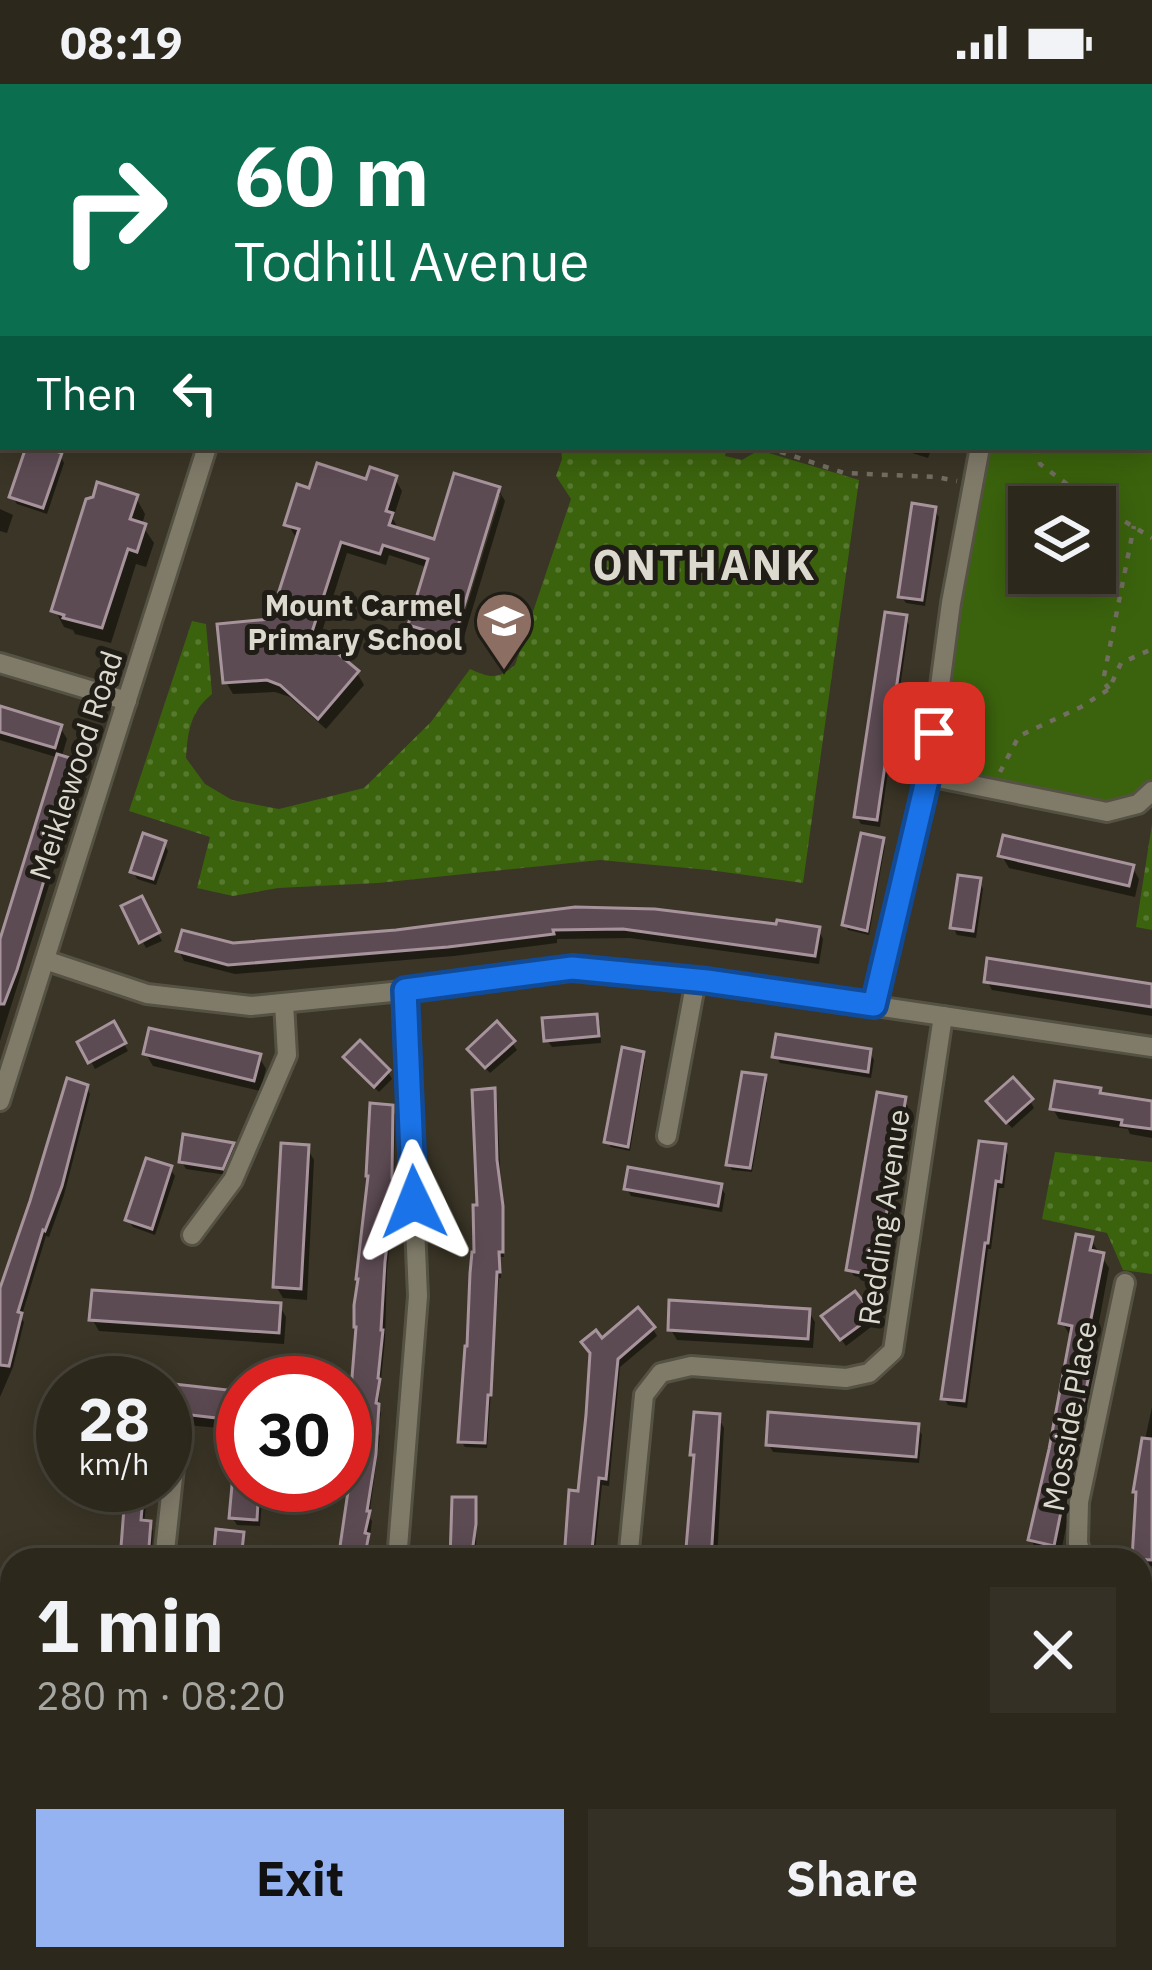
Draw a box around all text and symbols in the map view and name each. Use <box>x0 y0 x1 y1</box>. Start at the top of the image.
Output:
text: 08:19 <box>60 13 183 71</box>
text: 60 m <box>234 120 430 229</box>
icon: right <box>36 132 192 288</box>
text: Todhill Avenue <box>234 226 589 296</box>
icon: left <box>162 360 228 426</box>
text: Then <box>36 364 138 422</box>
map controls <box>1008 486 1116 594</box>
button: layers <box>1008 486 1116 594</box>
district label: ONTHANK <box>593 537 817 592</box>
place label: Mount Carmel Primary School <box>248 585 462 658</box>
school or university icon: Mount Carmel Primary School <box>473 590 535 672</box>
street label: Meiklewood Road <box>20 646 130 884</box>
pin <box>883 682 985 784</box>
icon: arrive <box>901 700 967 766</box>
street label: Redding Avenue <box>849 1107 917 1327</box>
position arrow <box>351 1139 477 1265</box>
street label: Mosside Place <box>1033 1318 1105 1514</box>
speed limit sign: 30 <box>216 1356 372 1512</box>
text: 28 <box>78 1379 150 1458</box>
text: km/h <box>79 1444 149 1483</box>
text: 1 min <box>36 1578 224 1672</box>
button: close <box>990 1587 1116 1713</box>
text: 280 m · 08:20 <box>36 1670 286 1721</box>
button: Exit <box>36 1809 564 1947</box>
button: Share <box>588 1809 1116 1947</box>

